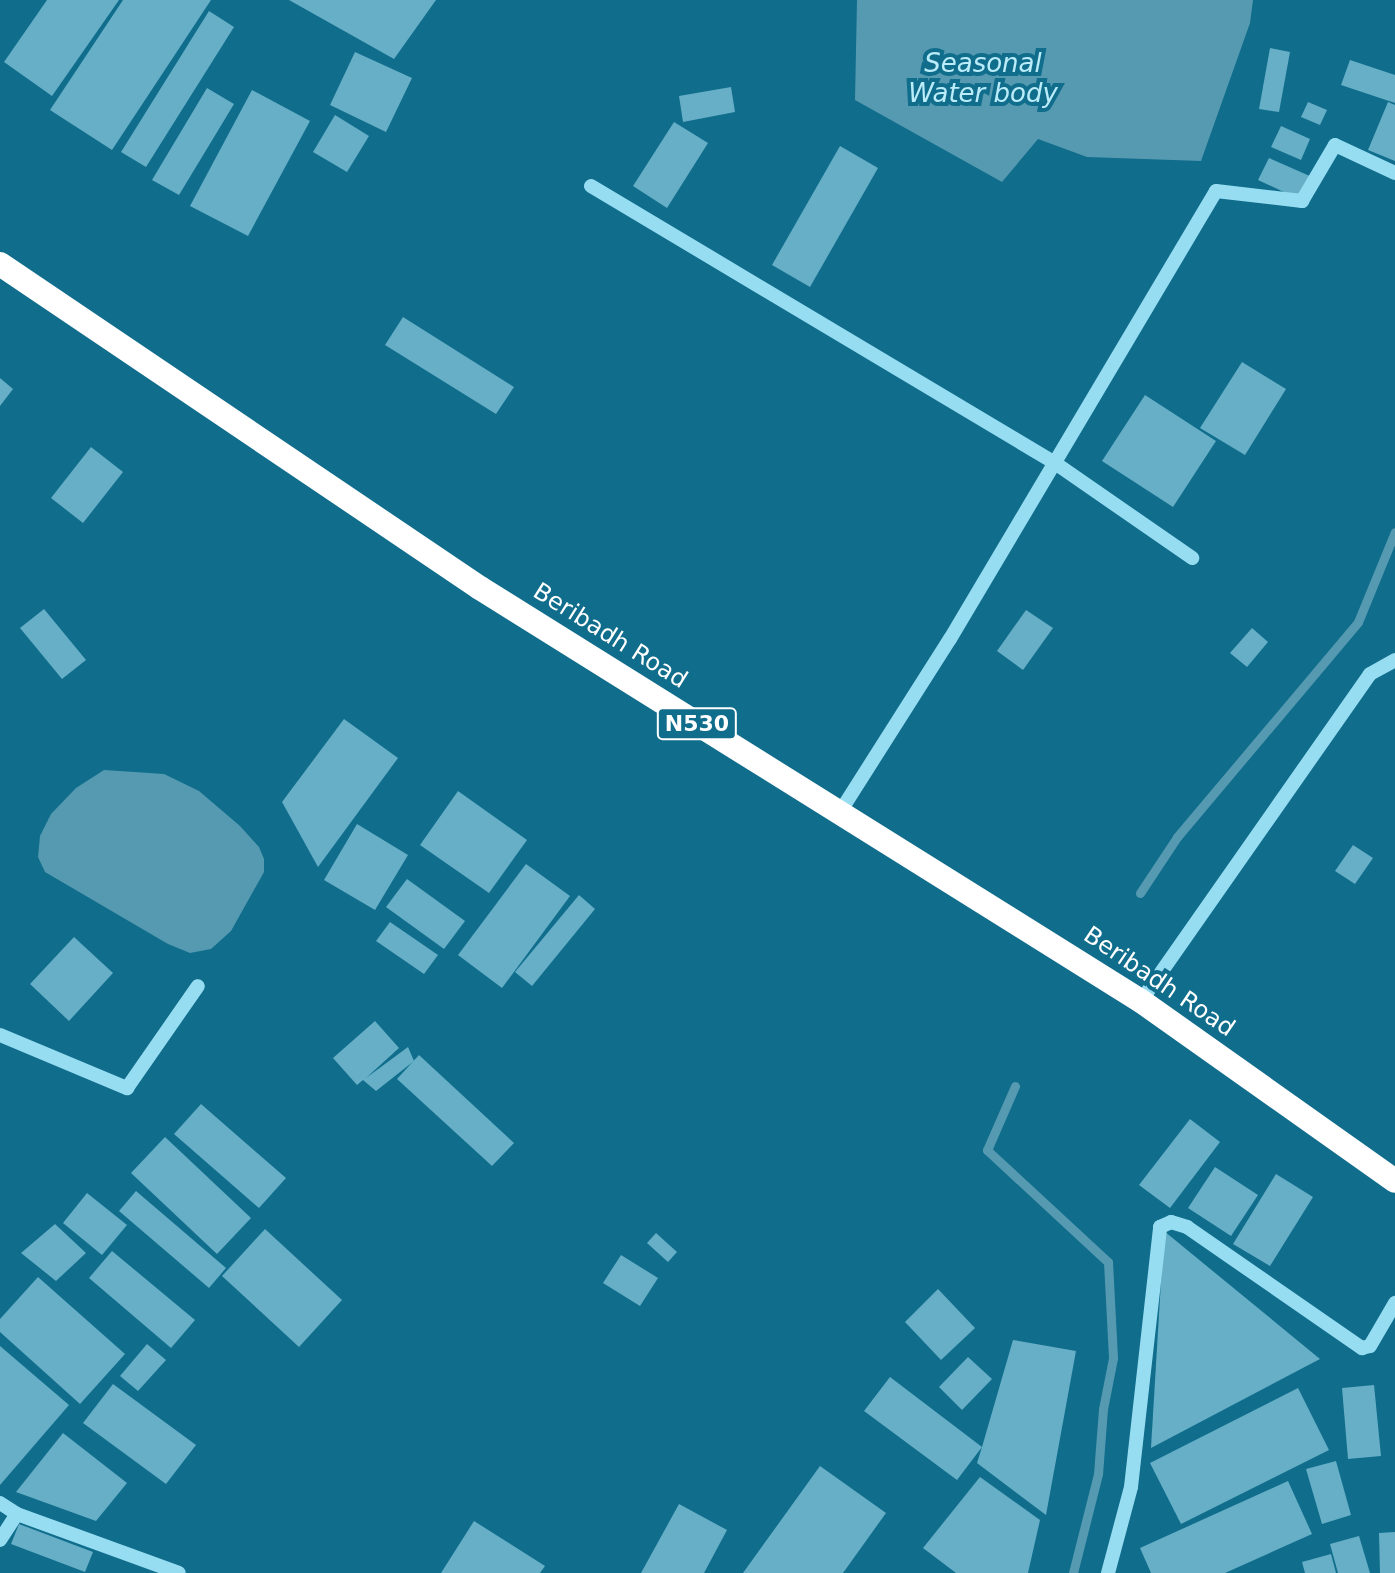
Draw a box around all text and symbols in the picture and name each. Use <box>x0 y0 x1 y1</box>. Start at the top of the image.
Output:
water label: Seasonal Water body <box>908 48 1058 110</box>
street label: Beribadh Road <box>528 577 692 695</box>
road number: N530 <box>655 706 739 742</box>
street label: Beribadh Road <box>1078 921 1240 1043</box>

